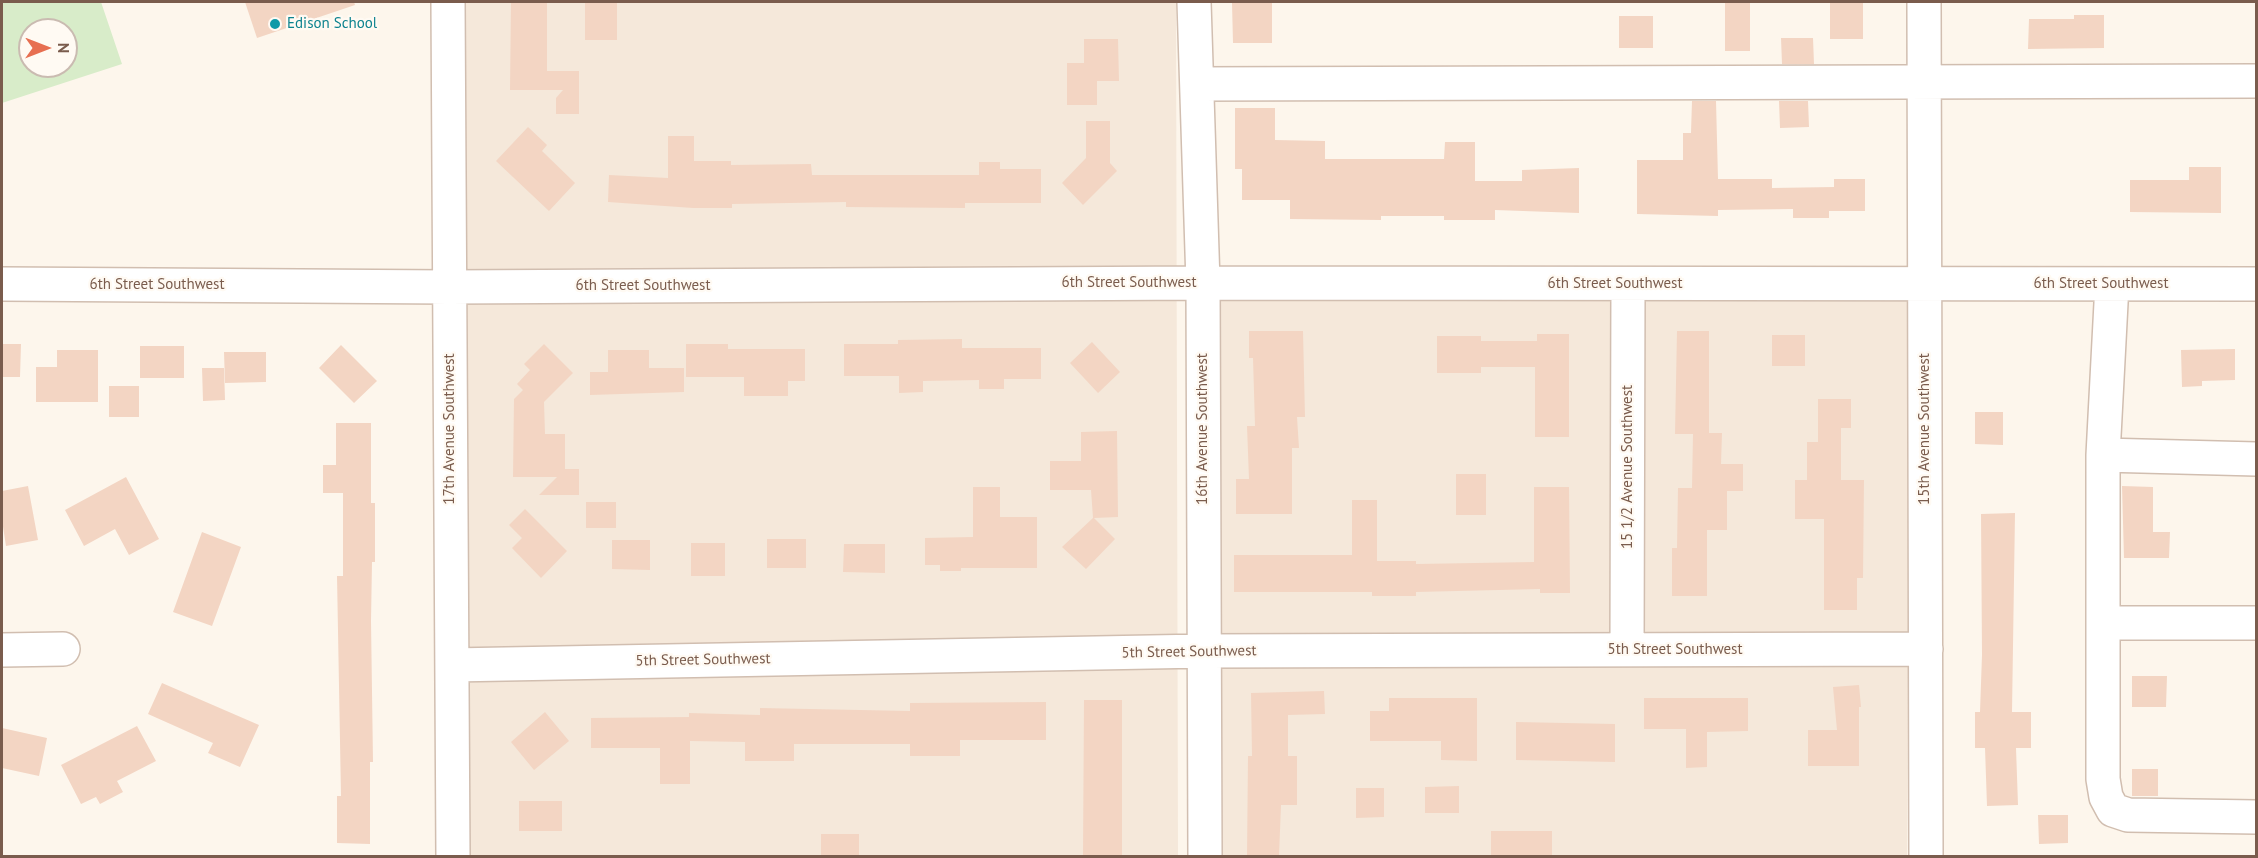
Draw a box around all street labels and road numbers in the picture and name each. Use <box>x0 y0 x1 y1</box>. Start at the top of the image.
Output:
street label: 6th Street Southwest <box>1061 274 1197 292</box>
street label: 6th Street Southwest <box>1547 275 1683 293</box>
street label: 6th Street Southwest <box>2033 275 2169 293</box>
street label: 6th Street Southwest <box>89 276 225 294</box>
street label: 6th Street Southwest <box>575 277 711 295</box>
street label: 17th Avenue Southwest <box>441 353 459 505</box>
street label: 16th Avenue Southwest <box>1194 353 1212 505</box>
street label: 15th Avenue Southwest <box>1916 353 1934 505</box>
street label: 15 1/2 Avenue Southwest <box>1619 385 1637 549</box>
street label: 5th Street Southwest <box>1607 641 1743 659</box>
street label: 5th Street Southwest <box>1121 642 1257 662</box>
street label: 5th Street Southwest <box>635 650 771 670</box>

